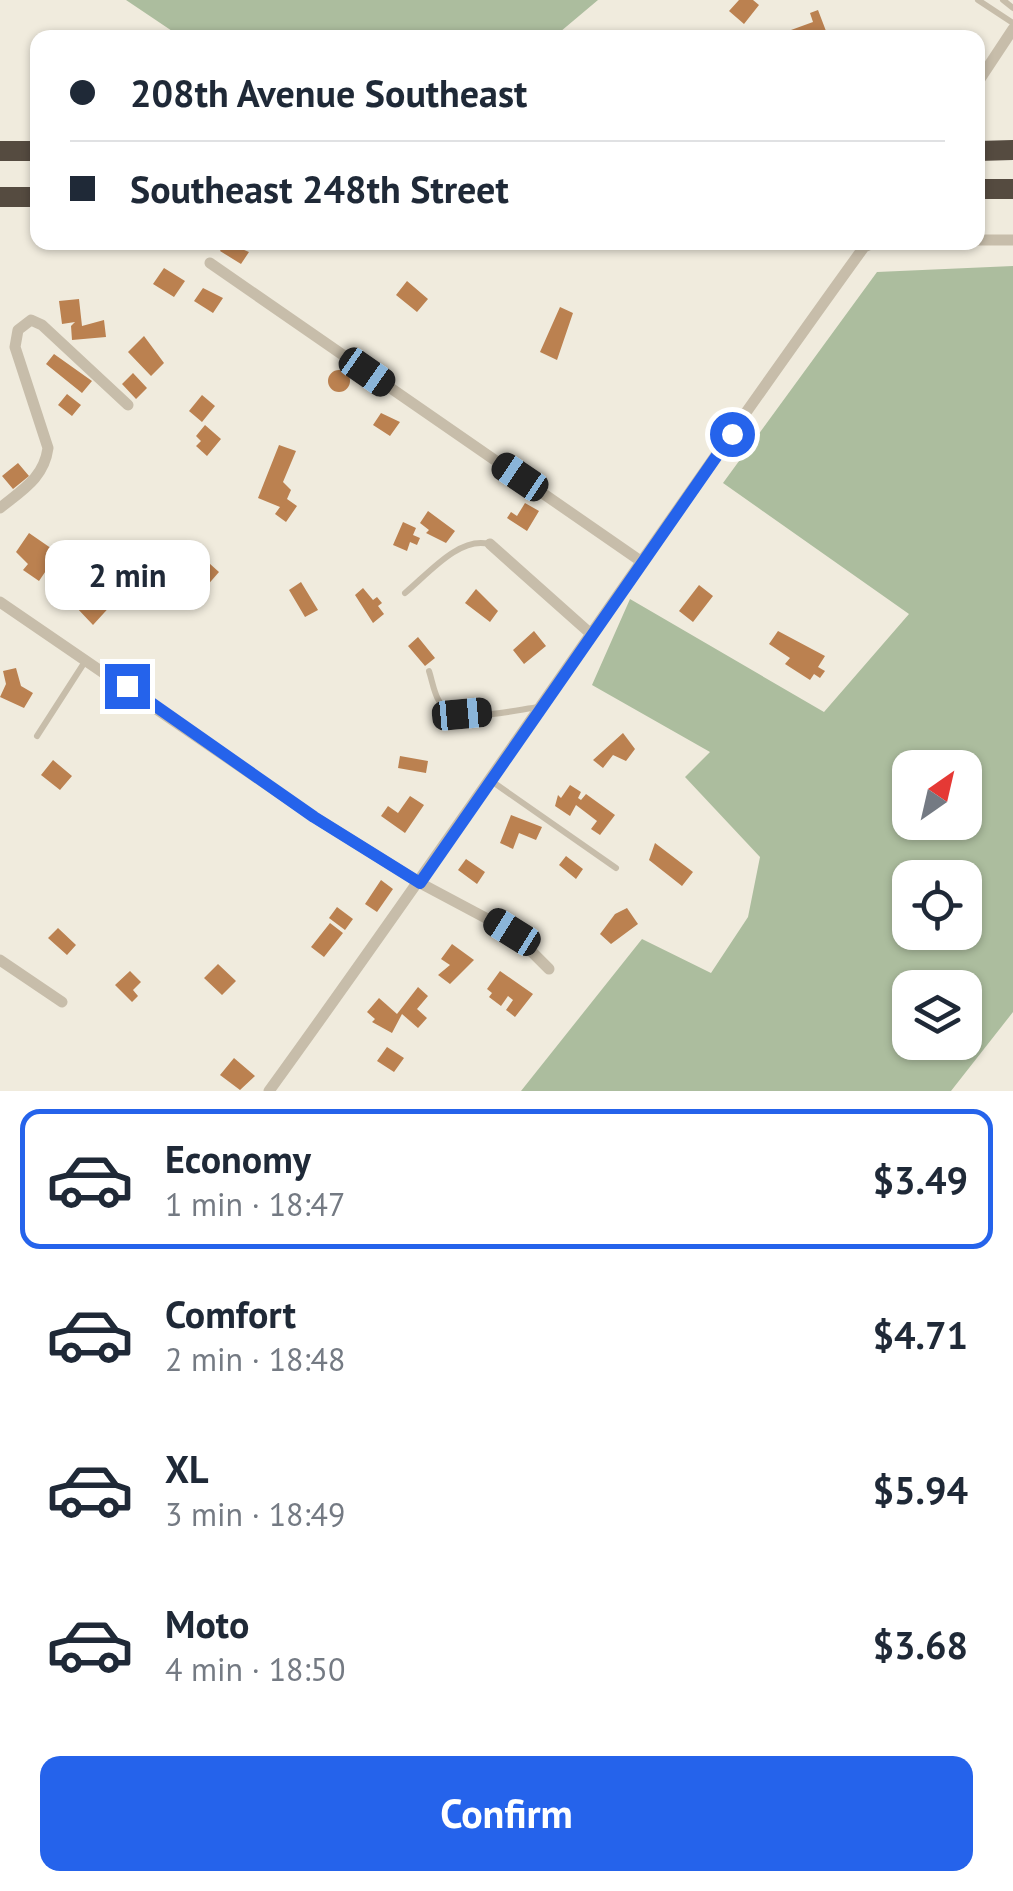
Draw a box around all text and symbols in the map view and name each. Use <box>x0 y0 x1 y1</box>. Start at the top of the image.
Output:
text: 208th Avenue Southeast <box>130 68 527 117</box>
text: Southeast 248th Street <box>130 164 509 213</box>
car <box>334 343 400 401</box>
route start <box>710 412 755 457</box>
car <box>487 448 553 506</box>
callout: 2 min <box>44 541 210 611</box>
text: 2 min <box>88 554 167 596</box>
route end <box>105 664 150 709</box>
car <box>431 696 493 732</box>
north arrow <box>892 750 982 840</box>
map controls <box>892 750 982 1060</box>
button: locate <box>892 860 982 950</box>
car <box>479 903 545 961</box>
button: layers <box>892 970 982 1060</box>
icon: car <box>45 1134 135 1224</box>
text: Economy <box>165 1134 311 1183</box>
text: $3.49 <box>872 1155 968 1204</box>
text: 1 min · 18:47 <box>165 1183 345 1225</box>
icon: car <box>45 1289 135 1379</box>
text: Comfort <box>165 1289 296 1338</box>
text: $4.71 <box>872 1310 968 1359</box>
text: 2 min · 18:48 <box>165 1338 345 1380</box>
icon: car <box>45 1444 135 1534</box>
text: XL <box>165 1444 209 1493</box>
text: $5.94 <box>872 1465 968 1514</box>
text: 3 min · 18:49 <box>165 1493 345 1535</box>
icon: car <box>45 1599 135 1689</box>
text: Moto <box>165 1599 249 1648</box>
text: $3.68 <box>872 1620 968 1669</box>
text: 4 min · 18:50 <box>165 1648 345 1690</box>
button: Confirm <box>40 1756 973 1871</box>

